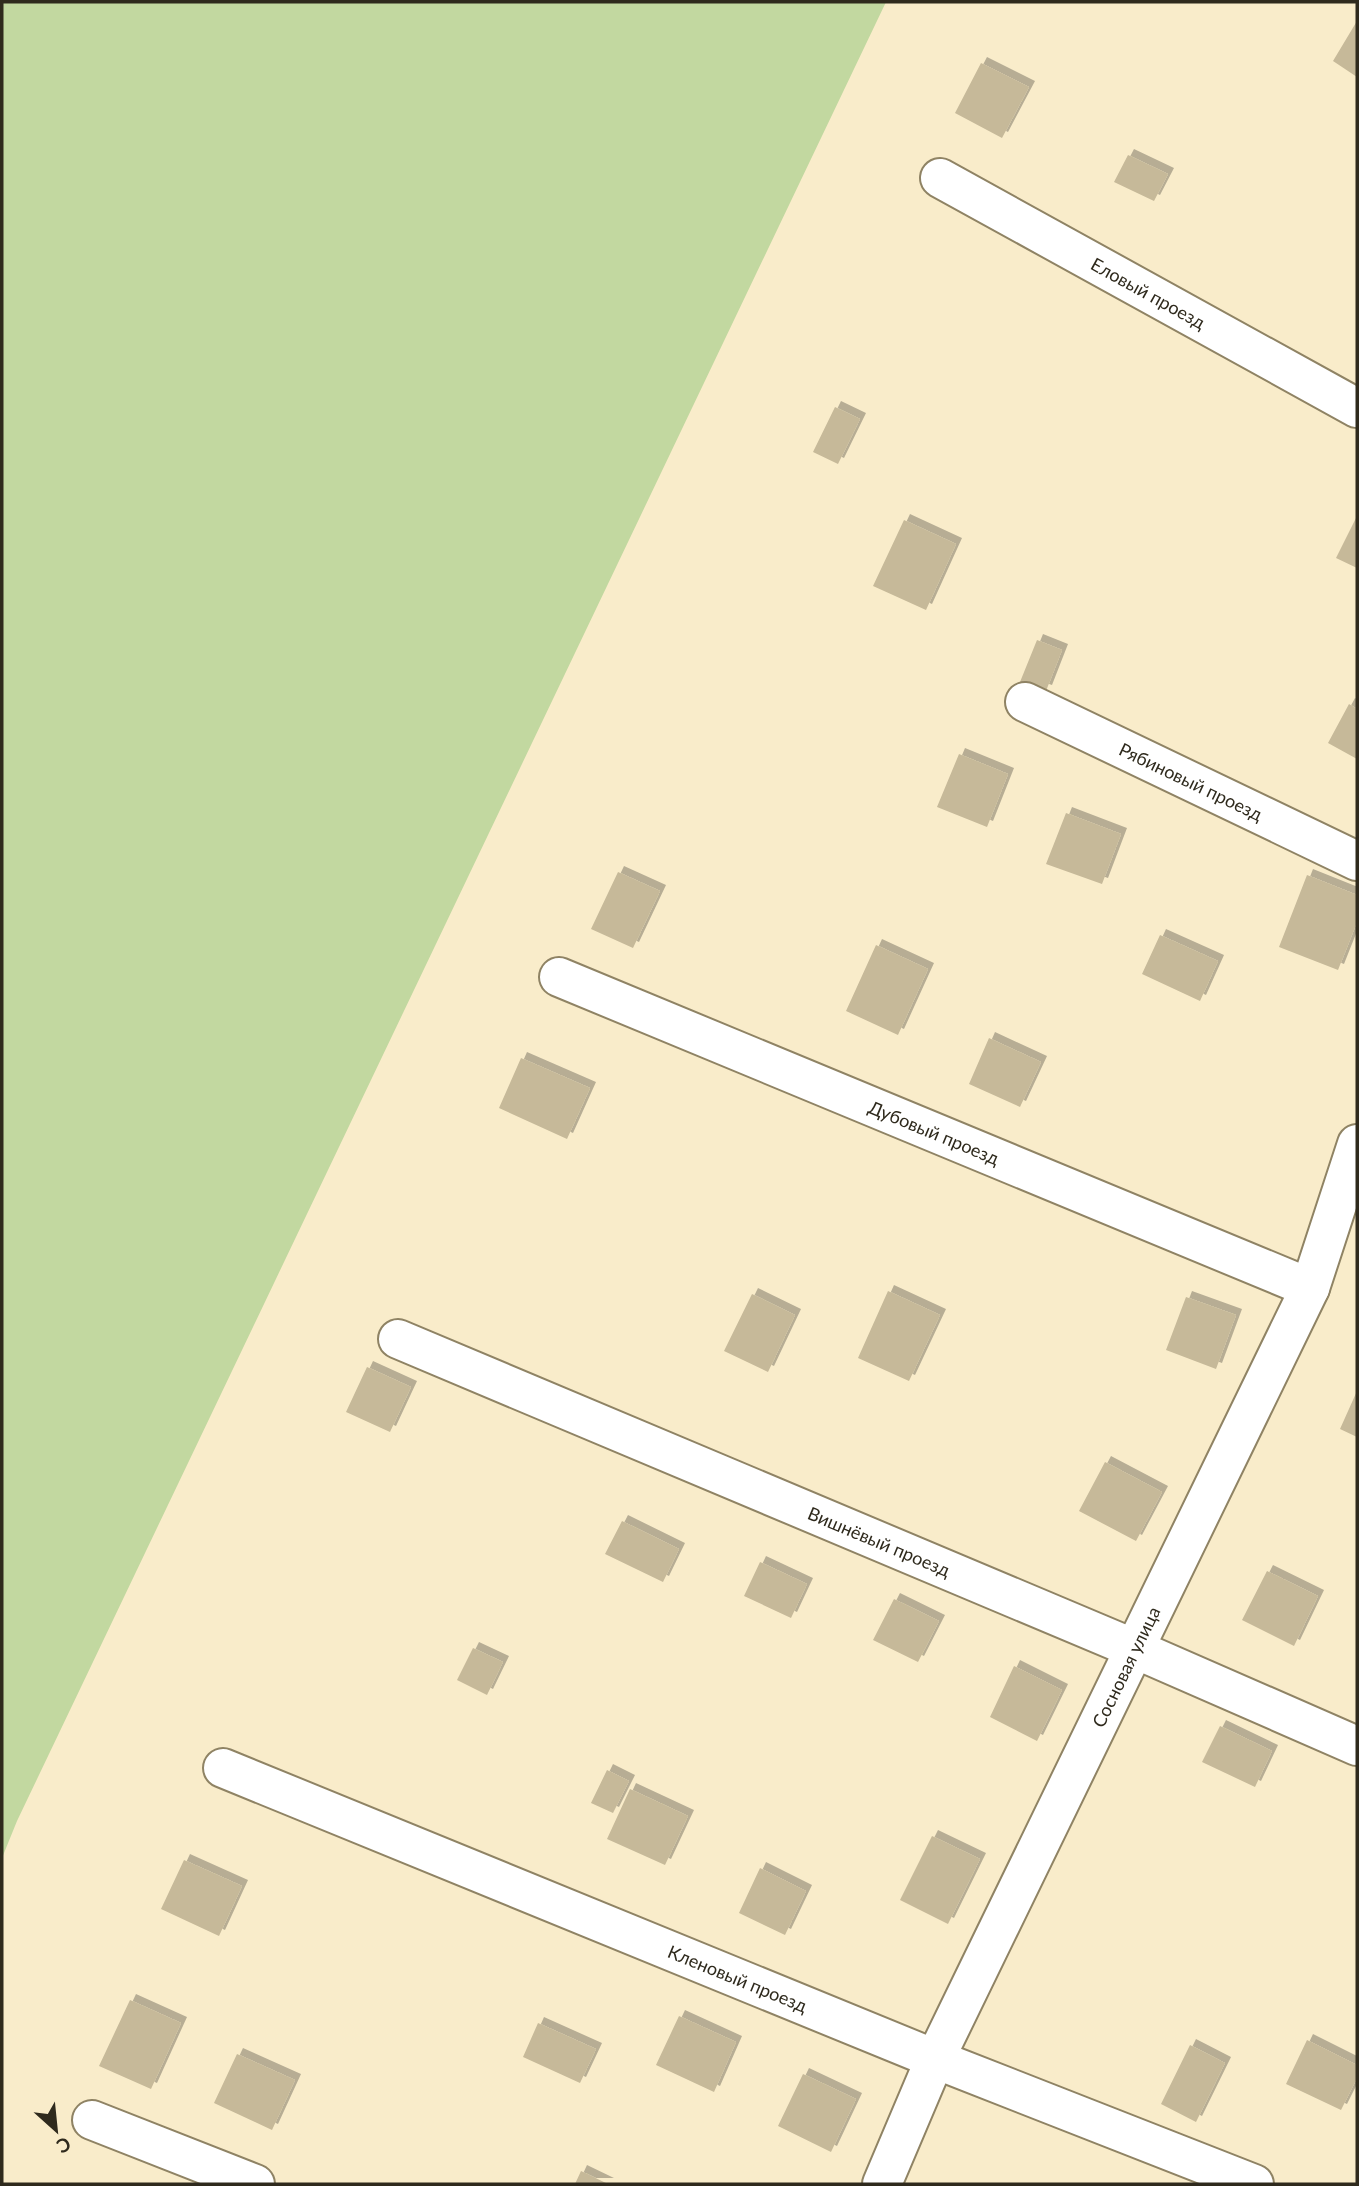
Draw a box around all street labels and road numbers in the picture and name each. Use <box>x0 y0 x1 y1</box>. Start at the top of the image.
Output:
street label: Еловый проезд <box>1087 253 1209 333</box>
street label: Рябиновый проезд <box>1116 738 1266 825</box>
street label: Дубовый проезд <box>866 1096 1003 1169</box>
street label: Вишнёвый проезд <box>805 1502 954 1581</box>
street label: Сосновая улица <box>1087 1603 1164 1731</box>
street label: Кленовый проезд <box>665 1940 811 2017</box>

